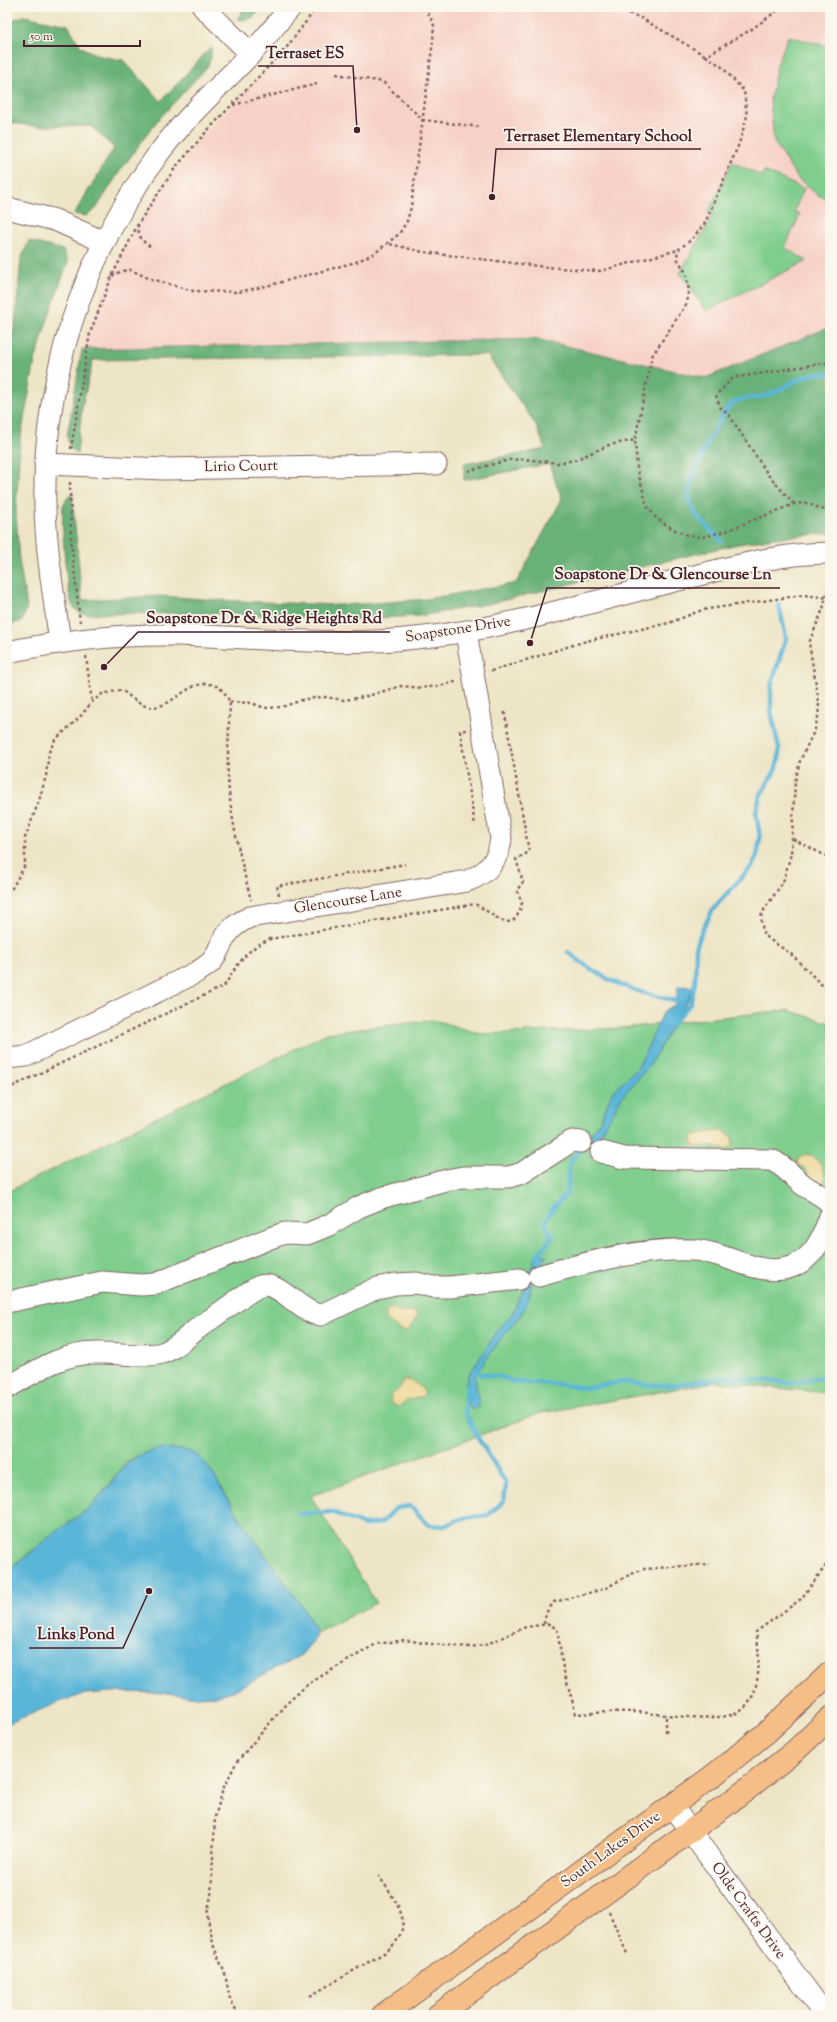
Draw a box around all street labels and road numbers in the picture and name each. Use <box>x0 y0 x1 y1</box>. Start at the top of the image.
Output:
street label: Lirio Court <box>204 456 278 478</box>
street label: Soapstone Drive <box>404 611 512 649</box>
street label: Glencourse Lane <box>293 882 403 920</box>
street label: South Lakes Drive <box>557 1807 665 1893</box>
street label: Olde Crafts Drive <box>706 1858 790 1964</box>

